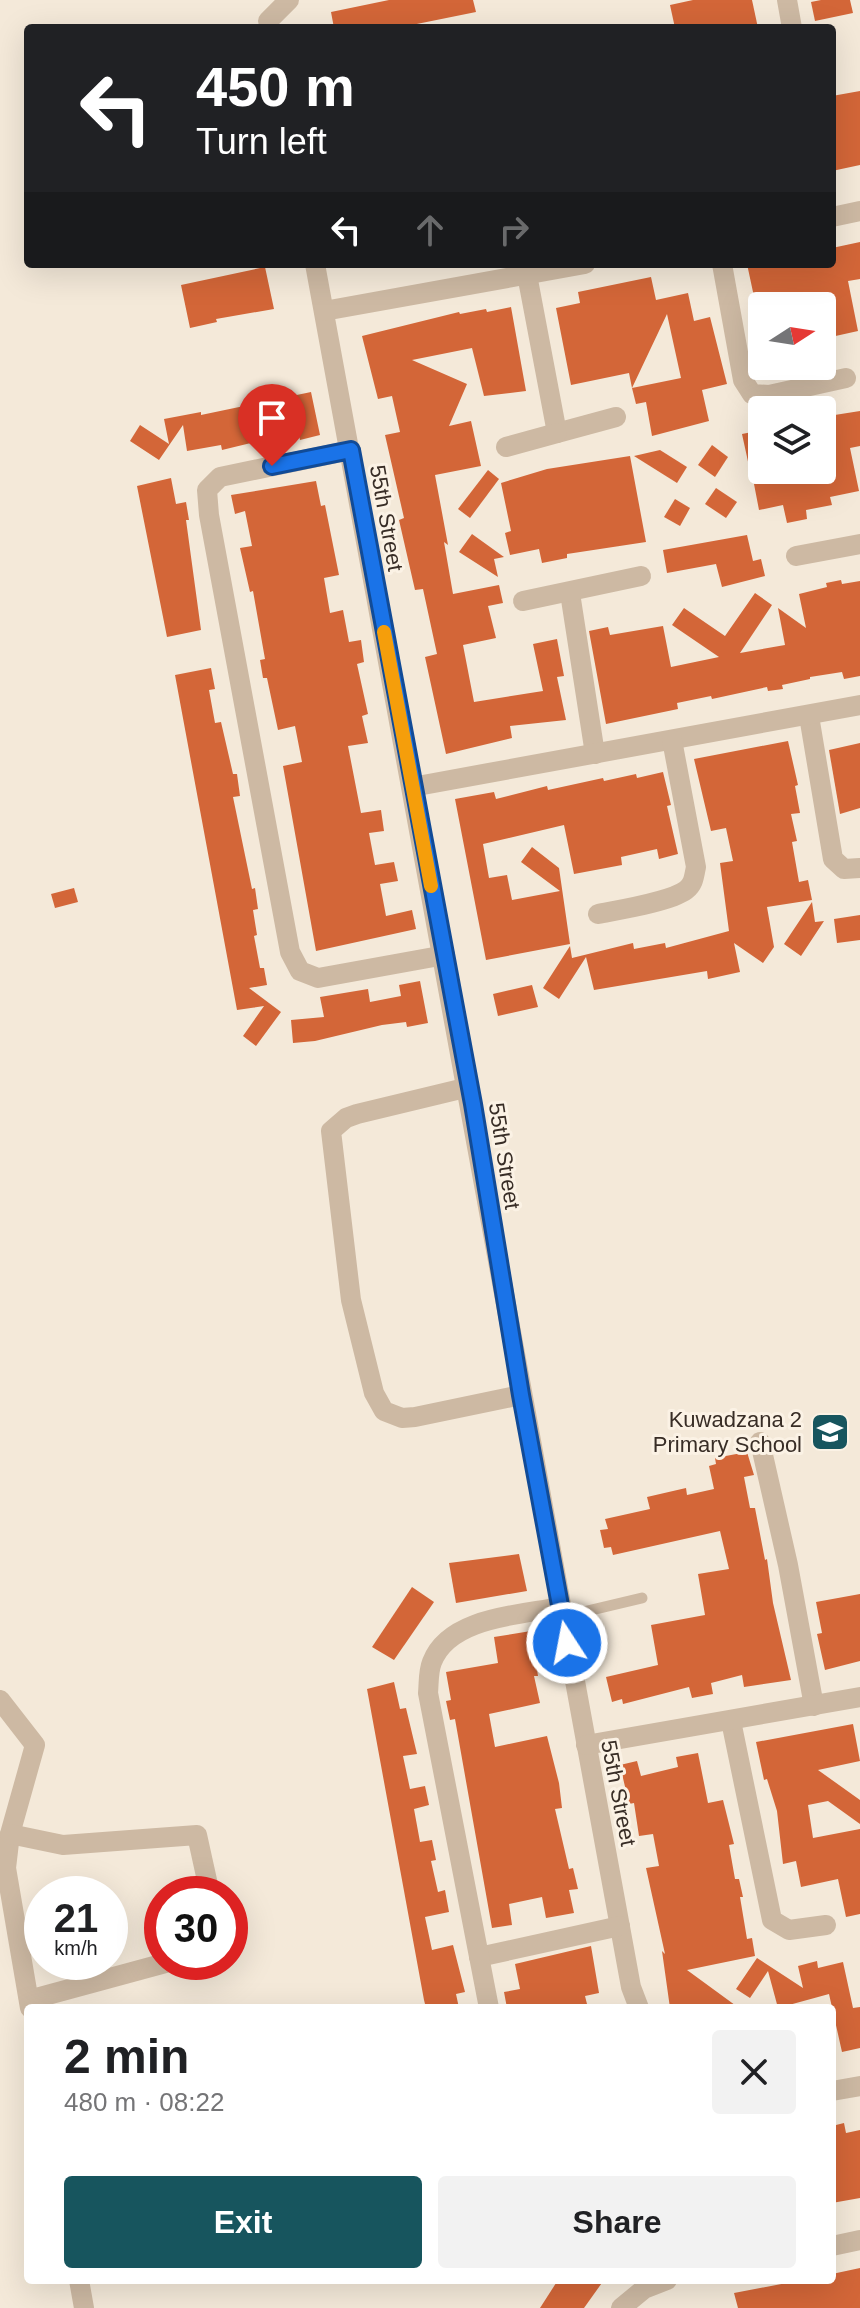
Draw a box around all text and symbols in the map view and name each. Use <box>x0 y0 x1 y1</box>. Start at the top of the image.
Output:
text: 450 m <box>196 55 355 118</box>
icon: left <box>64 56 168 160</box>
text: Turn left <box>196 121 327 162</box>
icon: left <box>324 208 368 252</box>
icon: ahead <box>408 208 452 252</box>
icon: right <box>492 208 536 252</box>
north arrow <box>748 292 836 380</box>
map controls <box>748 292 836 484</box>
pin <box>238 384 306 466</box>
icon: arrive <box>250 396 294 440</box>
button: layers <box>748 396 836 484</box>
street label: 55th Street <box>365 463 408 573</box>
street label: 55th Street <box>484 1101 525 1211</box>
place label: Kuwadzana 2 Primary School <box>653 1407 802 1457</box>
school or university icon: Kuwadzana 2 Primary School <box>809 1411 851 1453</box>
position arrow <box>525 1601 609 1685</box>
street label: 55th Street <box>596 1738 641 1848</box>
speed limit sign: 30 <box>144 1876 248 1980</box>
text: 21 <box>54 1896 98 1940</box>
text: km/h <box>54 1937 98 1959</box>
text: 2 min <box>64 2030 189 2083</box>
button: close <box>712 2030 796 2114</box>
text: 480 m · 08:22 <box>64 2087 224 2117</box>
button: Exit <box>64 2176 422 2268</box>
button: Share <box>438 2176 796 2268</box>

